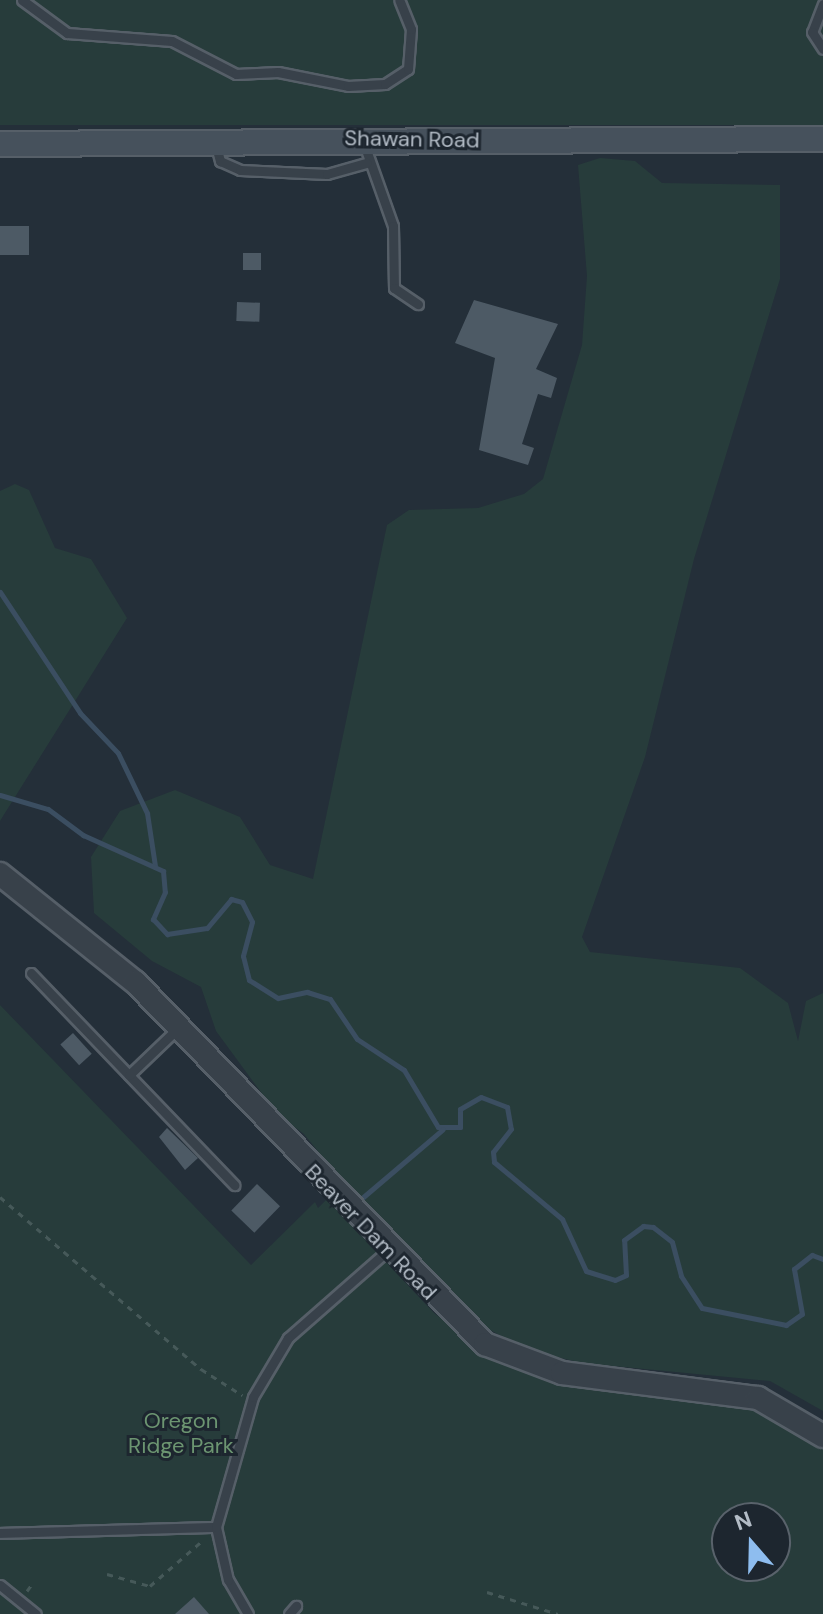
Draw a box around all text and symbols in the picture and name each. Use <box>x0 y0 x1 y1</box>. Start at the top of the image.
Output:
street label: Shawan Road <box>344 125 480 153</box>
street label: Beaver Dam Road <box>299 1159 443 1305</box>
park label: Oregon Ridge Park <box>128 1407 234 1458</box>
north arrow <box>711 1502 791 1582</box>
text: N <box>731 1504 756 1537</box>

